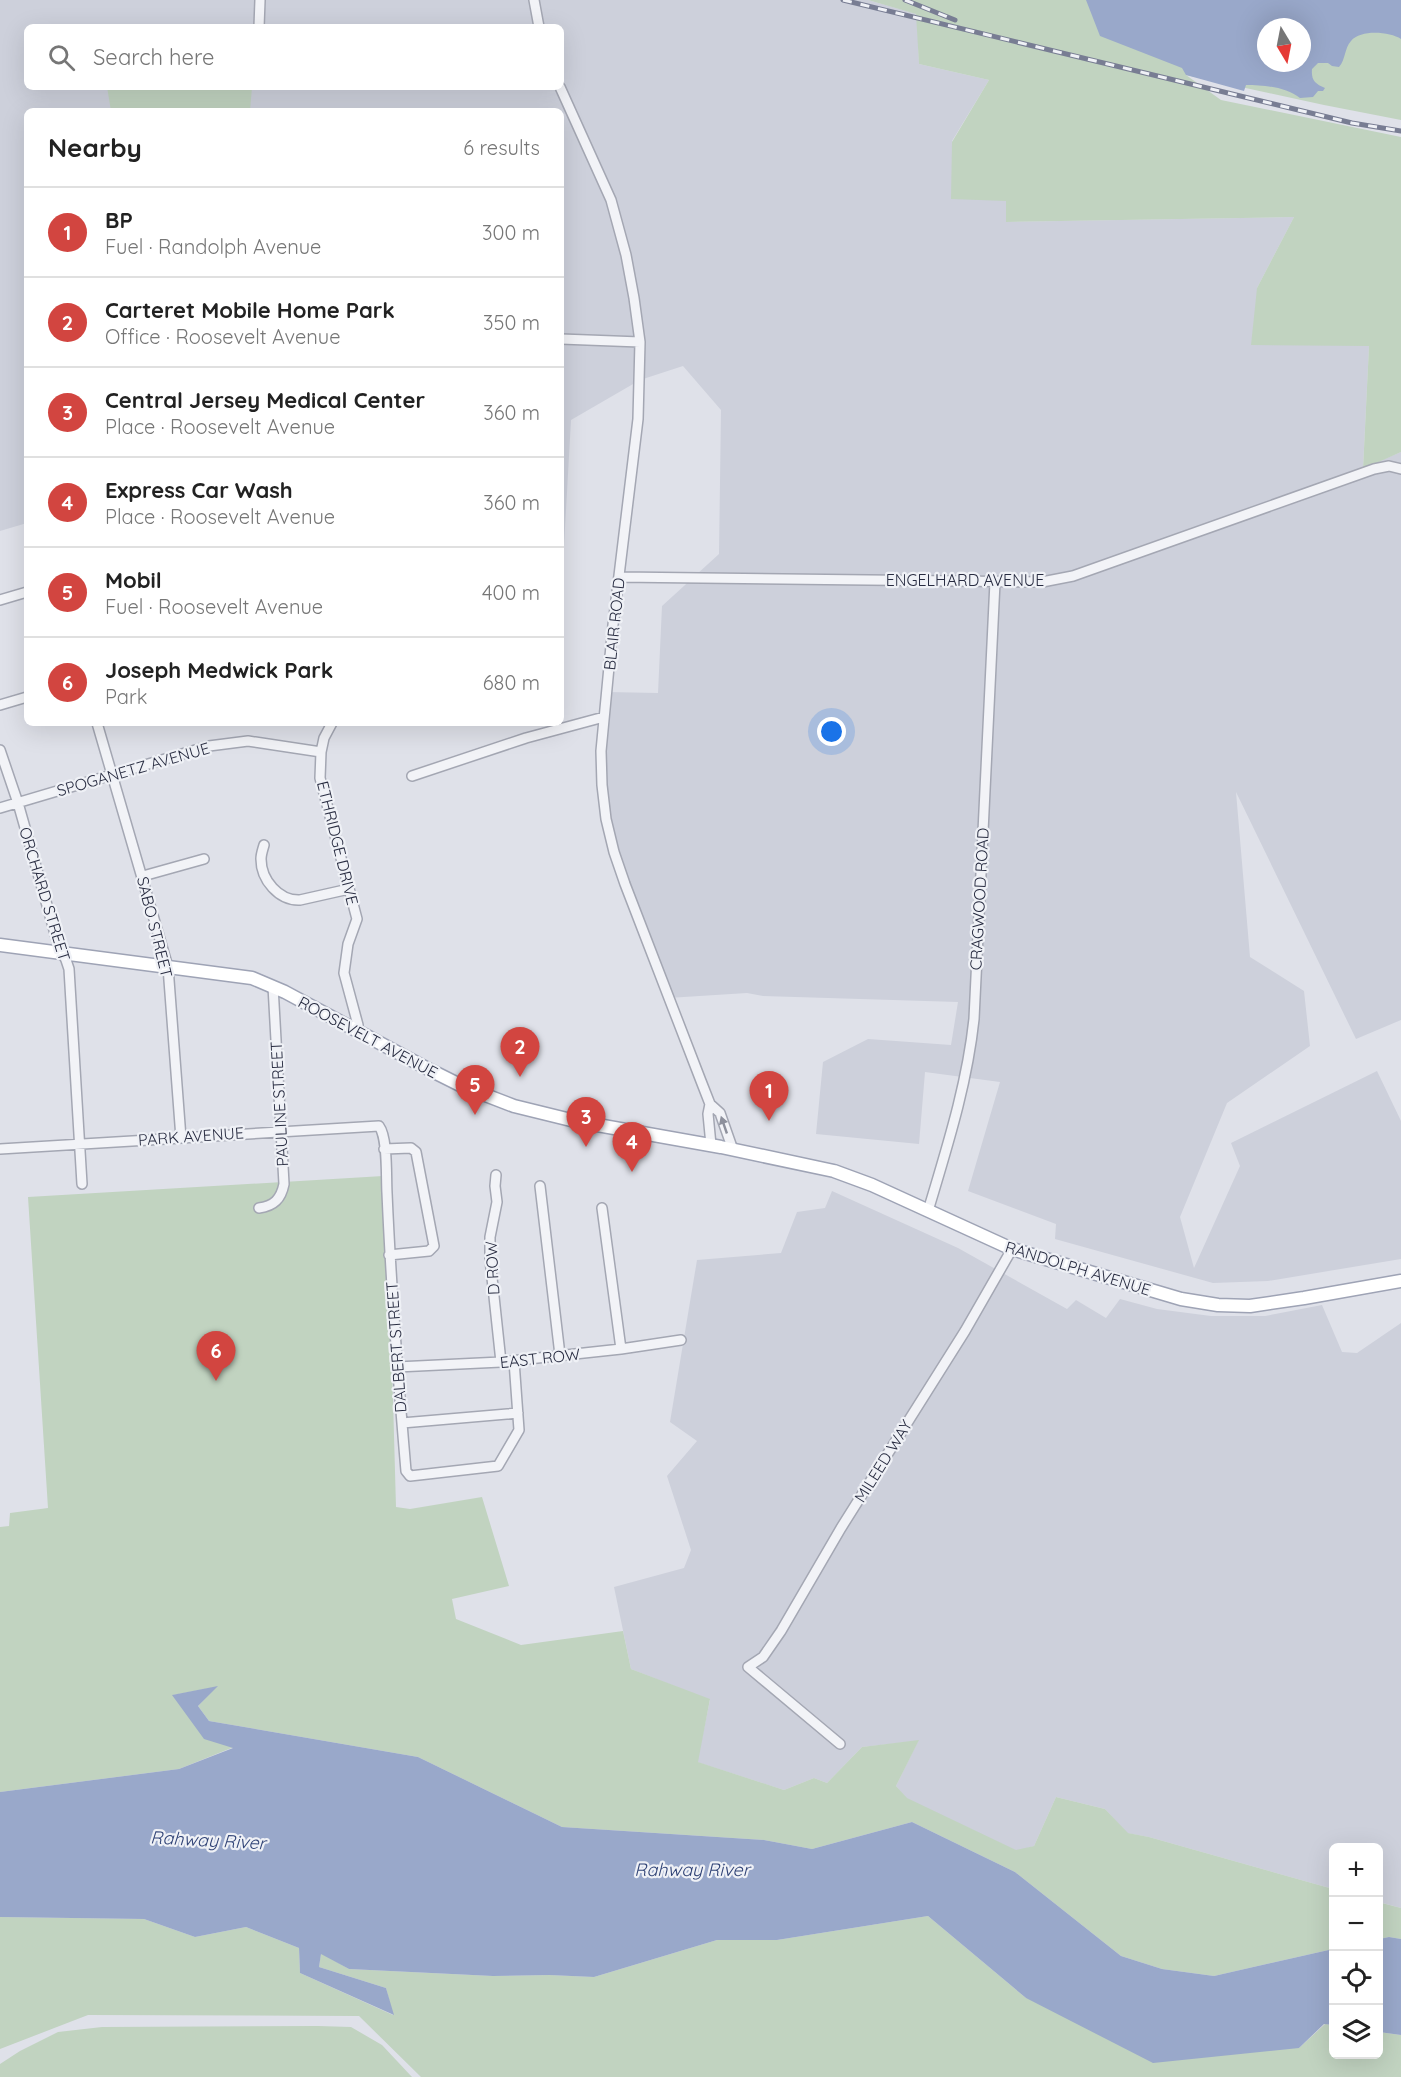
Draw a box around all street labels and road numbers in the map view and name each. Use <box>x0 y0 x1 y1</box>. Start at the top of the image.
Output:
street label: ENGELHARD AVENUE <box>886 570 1044 590</box>
street label: BLAIR ROAD <box>599 577 629 671</box>
street label: SPOGANETZ AVENUE <box>54 738 212 800</box>
street label: ETHRIDGE DRIVE <box>313 779 363 907</box>
street label: ORCHARD STREET <box>15 825 75 964</box>
street label: CRAGWOOD ROAD <box>965 827 993 971</box>
street label: SABO STREET <box>133 874 177 980</box>
street label: ROOSEVELT AVENUE <box>295 992 441 1082</box>
street label: PAULINE STREET <box>266 1041 292 1167</box>
street label: PARK AVENUE <box>137 1122 245 1150</box>
street label: RANDOLPH AVENUE <box>1003 1236 1153 1300</box>
street label: D ROW <box>481 1240 503 1296</box>
street label: DALBERT STREET <box>381 1280 411 1413</box>
street label: EAST ROW <box>499 1344 581 1372</box>
street label: MILEED WAY <box>850 1416 916 1506</box>

